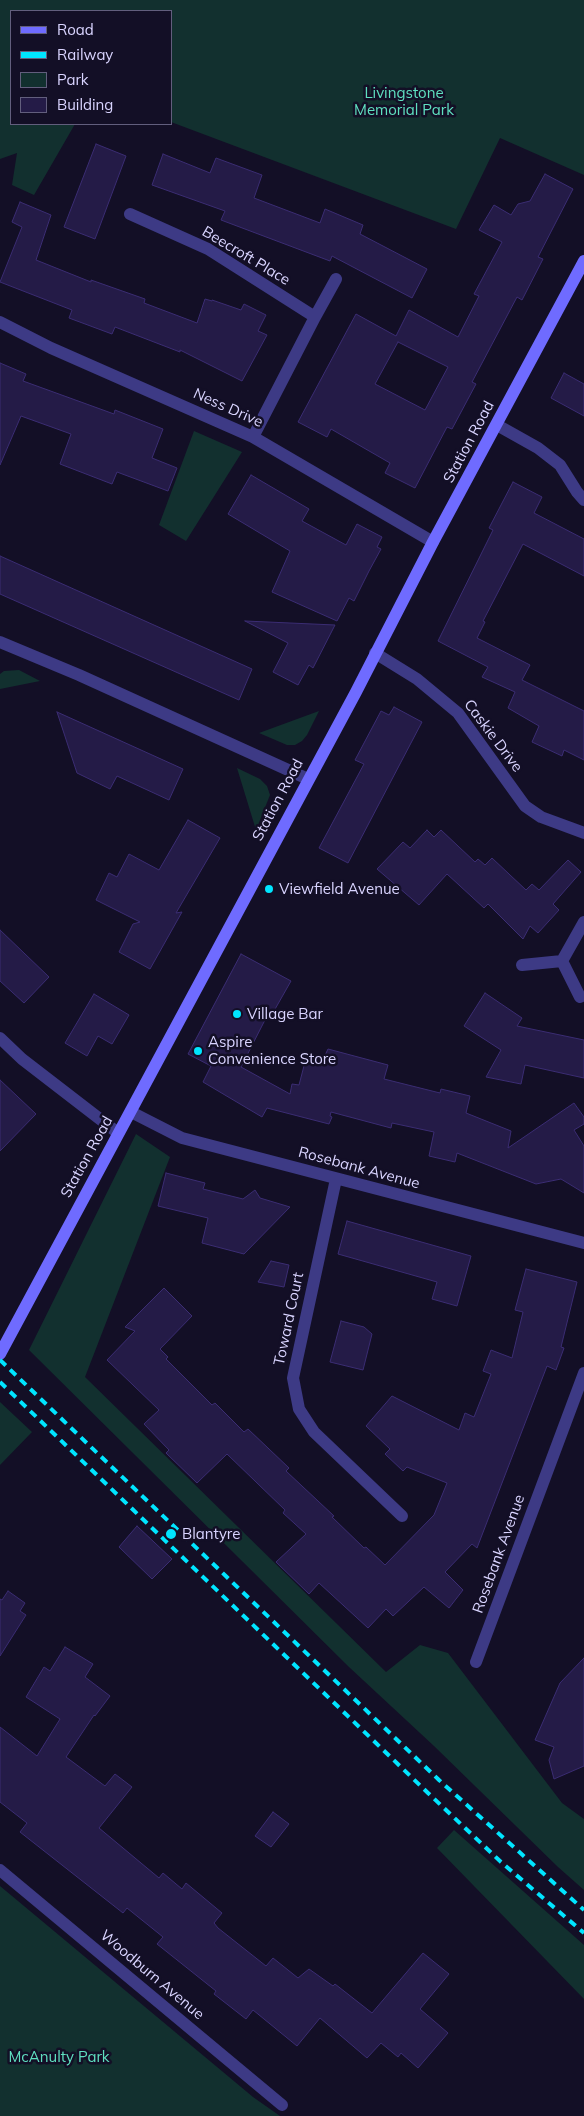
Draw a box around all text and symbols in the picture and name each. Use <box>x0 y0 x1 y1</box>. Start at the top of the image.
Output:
legend <box>10 10 172 125</box>
text: Road <box>57 20 94 39</box>
text: Railway <box>57 45 113 64</box>
text: Park <box>57 70 89 89</box>
park label: Livingstone Memorial Park <box>354 84 454 119</box>
text: Building <box>57 95 113 114</box>
street label: Beecroft Place <box>199 223 293 289</box>
street label: Ness Drive <box>190 385 266 431</box>
street label: Station Road <box>440 398 498 486</box>
street label: Caskie Drive <box>460 696 526 776</box>
street label: Station Road <box>249 756 307 844</box>
place label: Viewfield Avenue <box>279 880 400 898</box>
marker: Viewfield Avenue <box>263 883 275 895</box>
place label: Village Bar <box>247 1005 323 1023</box>
marker: Village Bar <box>231 1008 243 1020</box>
place label: Aspire Convenience Store <box>208 1033 336 1068</box>
marker: Aspire Convenience Store <box>192 1045 204 1057</box>
street label: Station Road <box>57 1113 117 1201</box>
street label: Rosebank Avenue <box>296 1143 422 1193</box>
street label: Toward Court <box>270 1271 308 1367</box>
street label: Rosebank Avenue <box>469 1492 529 1616</box>
place label: Blantyre <box>182 1525 240 1543</box>
marker: Blantyre <box>164 1527 178 1541</box>
street label: Woodburn Avenue <box>96 1926 208 2024</box>
park label: McAnulty Park <box>8 2048 110 2066</box>

